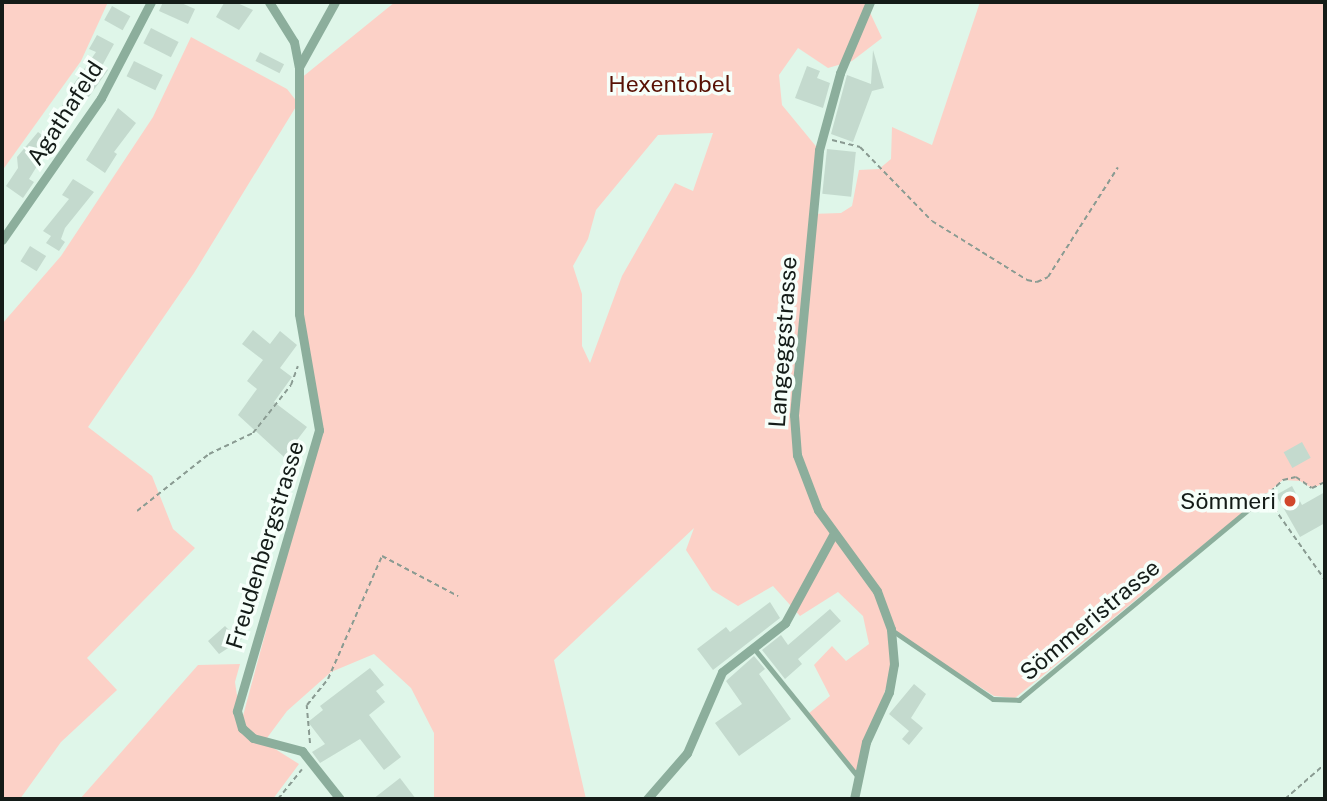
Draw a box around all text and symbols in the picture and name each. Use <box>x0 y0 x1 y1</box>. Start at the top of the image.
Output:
street label: Agathafeld <box>21 56 109 170</box>
park label: Hexentobel <box>608 70 732 98</box>
street label: Langeggstrasse <box>763 256 803 428</box>
street label: Freudenbergstrasse <box>220 438 310 652</box>
place label: Sömmeri <box>1180 487 1276 515</box>
marker: Sömmeri <box>1282 493 1298 509</box>
street label: Sömmeristrasse <box>1015 554 1165 686</box>

